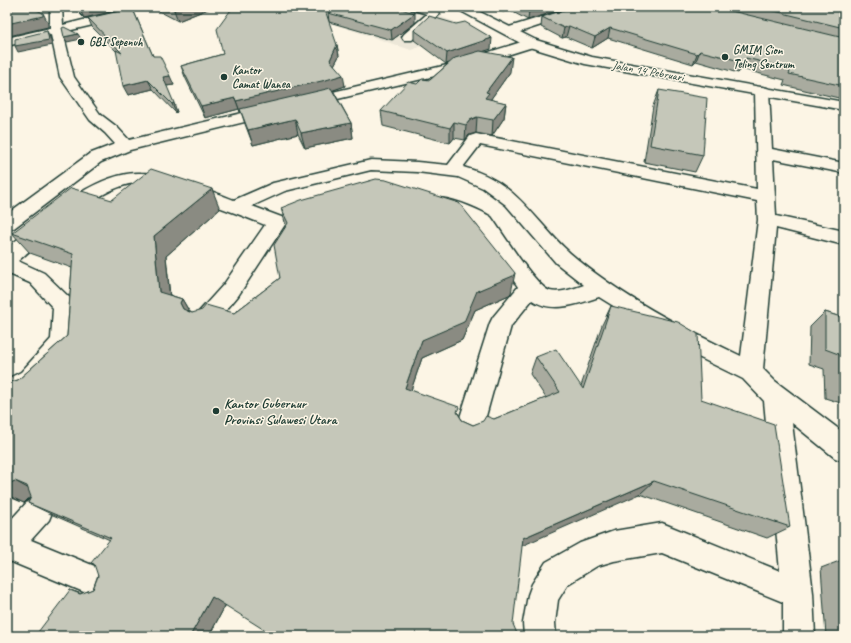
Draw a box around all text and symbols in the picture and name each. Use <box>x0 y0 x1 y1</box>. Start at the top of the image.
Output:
place label: GBI Sepenuh <box>89 34 143 50</box>
marker: GBI Sepenuh <box>76 37 86 47</box>
place label: GMIM Sion Teling Sentrum <box>733 42 795 72</box>
marker: GMIM Sion Teling Sentrum <box>720 52 730 62</box>
street label: Jalan 14 Pebruari <box>610 57 687 85</box>
place label: Kantor Camat Wanea <box>232 62 291 92</box>
marker: Kantor Camat Wanea <box>219 72 229 82</box>
place label: Kantor Gubernur Provinsi Sulawesi Utara <box>224 395 338 428</box>
marker: Kantor Gubernur Provinsi Sulawesi Utara <box>211 406 221 416</box>

